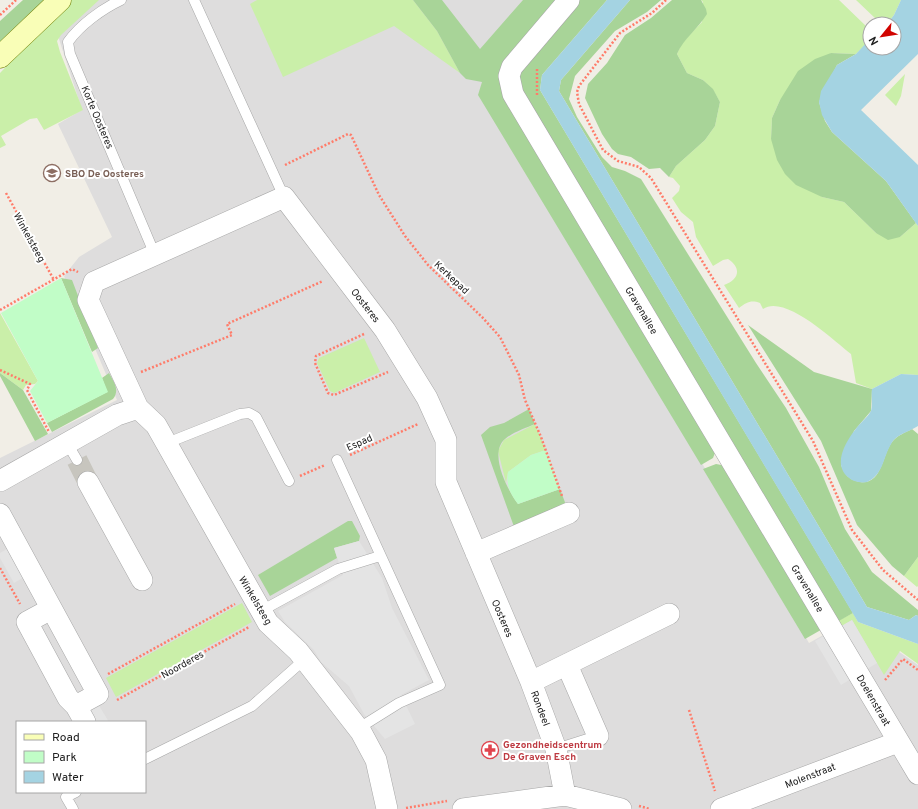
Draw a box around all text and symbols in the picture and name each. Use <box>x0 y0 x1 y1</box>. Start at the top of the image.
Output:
north arrow <box>862 16 902 56</box>
text: N <box>866 34 882 47</box>
street label: Korte Oosteres <box>77 84 116 151</box>
school or university icon: SBO De Oosteres <box>42 163 62 183</box>
place label: SBO De Oosteres <box>65 168 144 181</box>
street label: Winkelsteeg <box>10 211 48 265</box>
street label: Kerkepad <box>431 259 471 298</box>
street label: Gravenallee <box>621 285 660 337</box>
street label: Oosteres <box>347 286 382 326</box>
street label: Espad <box>344 432 375 455</box>
street label: Gravenallee <box>787 563 826 615</box>
street label: Winkelsteeg <box>235 574 274 628</box>
street label: Oosteres <box>488 598 516 640</box>
street label: Noorderes <box>159 648 207 682</box>
street label: Doelenstraat <box>853 673 893 729</box>
street label: Rondeel <box>527 689 552 728</box>
legend <box>16 721 146 793</box>
text: Road <box>52 730 80 746</box>
place label: Gezondheidscentrum De Graven Esch <box>503 739 602 764</box>
pharmacy icon: Gezondheidscentrum De Graven Esch <box>480 740 500 760</box>
text: Park <box>52 750 77 766</box>
street label: Molenstraat <box>783 761 838 792</box>
text: Water <box>52 770 84 786</box>

